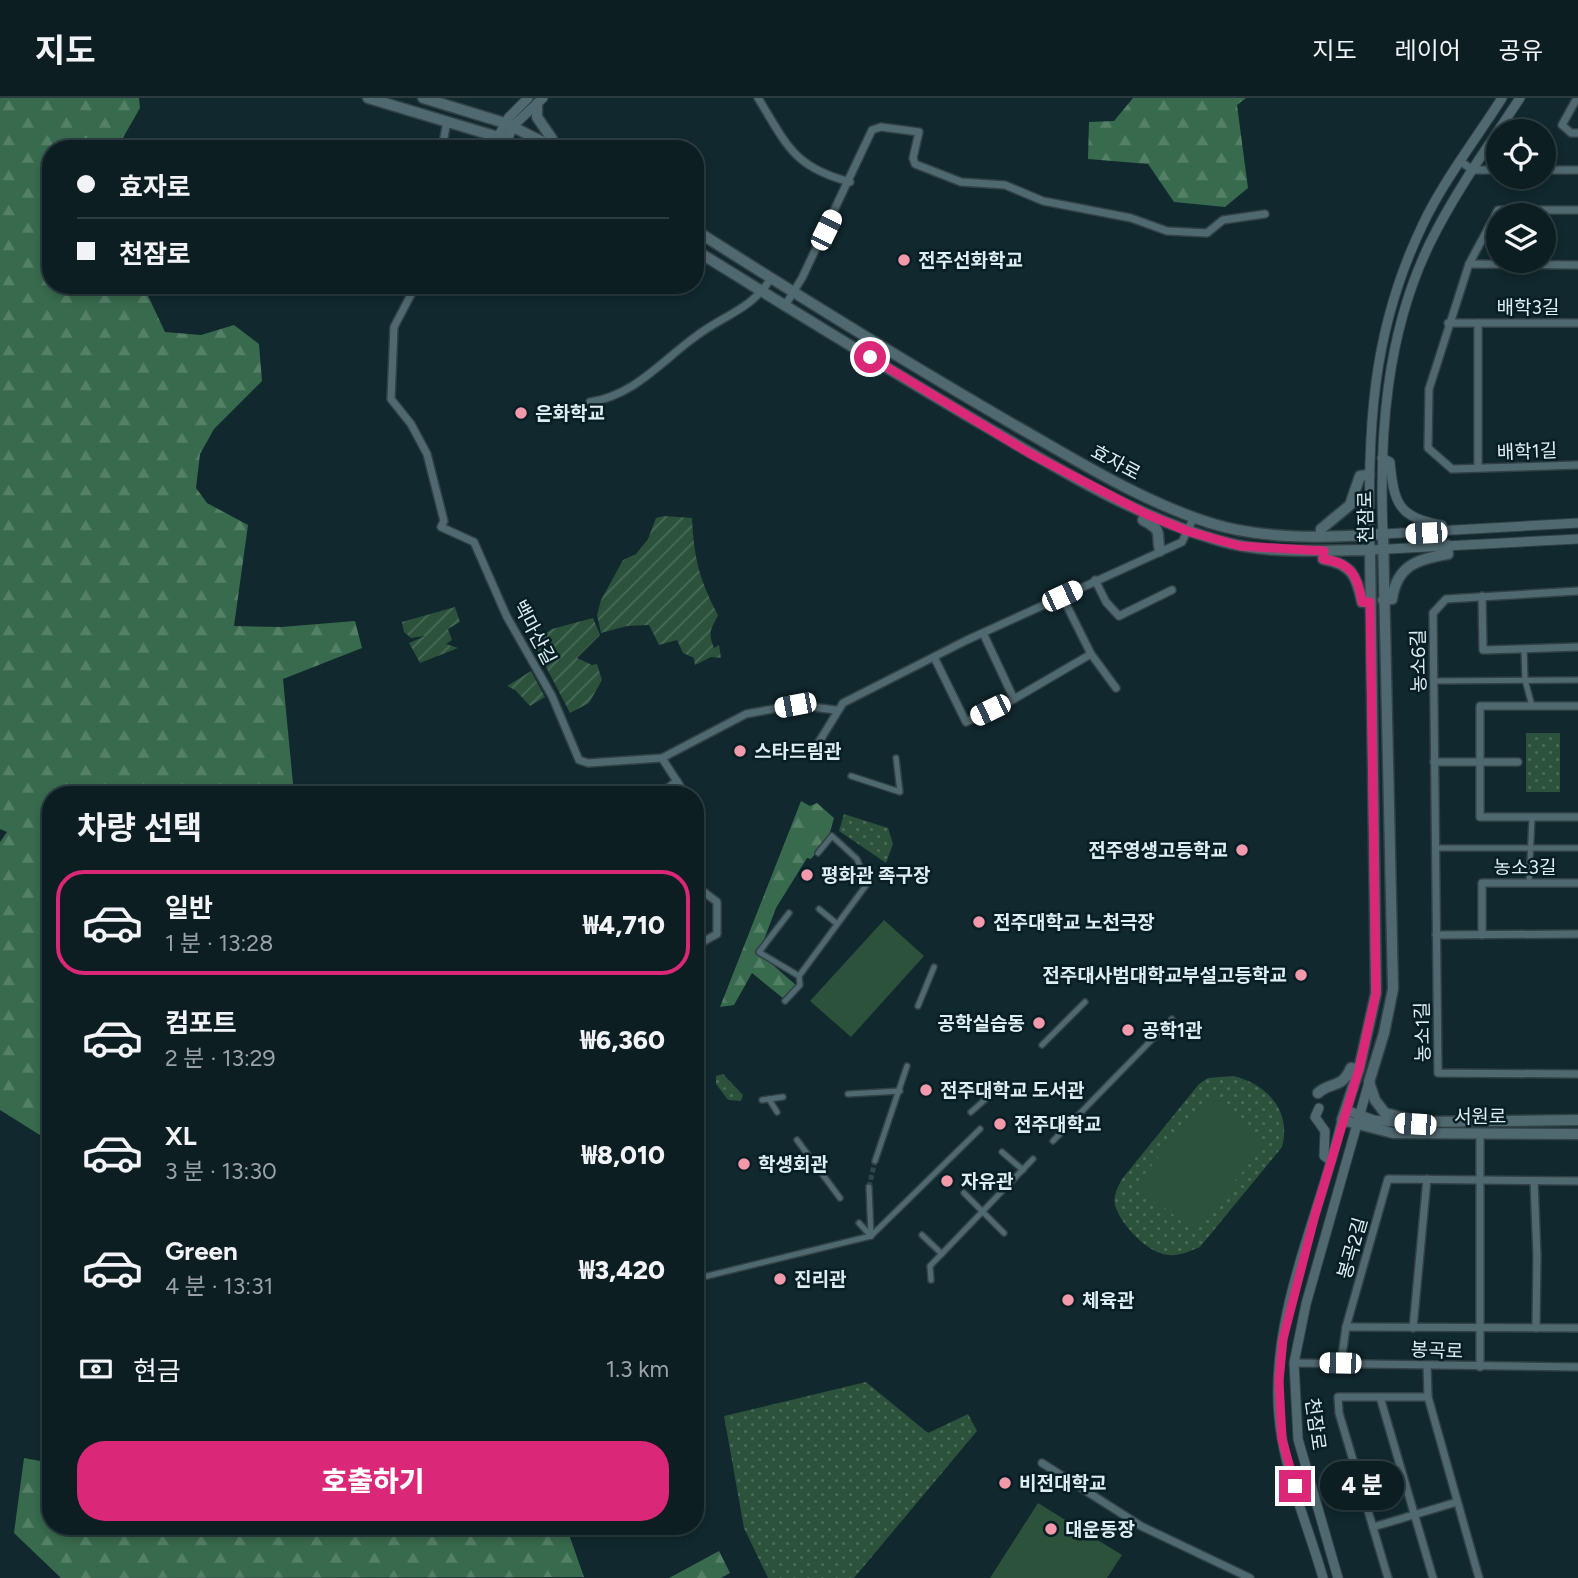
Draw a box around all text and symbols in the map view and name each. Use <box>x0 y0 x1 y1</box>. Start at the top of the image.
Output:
text: 지도 <box>35 31 96 70</box>
text: 지도 <box>1312 36 1357 65</box>
text: 레이어 <box>1395 36 1461 65</box>
text: 공유 <box>1499 36 1543 65</box>
map controls <box>1486 119 1556 273</box>
button: locate <box>1486 119 1556 189</box>
text: 효자로 <box>119 171 191 203</box>
button: layers <box>1486 203 1556 273</box>
car <box>808 207 845 253</box>
text: 천잠로 <box>119 238 191 270</box>
place label: 전주선화학교 <box>918 249 1023 272</box>
marker: 전주선화학교 <box>896 252 912 268</box>
street label: 배학3길 <box>1497 296 1559 319</box>
route start <box>854 341 886 373</box>
place label: 은화학교 <box>535 402 605 425</box>
marker: 은화학교 <box>513 405 529 421</box>
street label: 배학1길 <box>1496 439 1558 464</box>
street label: 효자로 <box>1087 440 1144 485</box>
street label: 천잠로 <box>1354 491 1377 543</box>
car <box>1405 521 1448 545</box>
car <box>1039 578 1086 614</box>
street label: 백마산길 <box>508 596 561 669</box>
street label: 농소6길 <box>1406 629 1431 693</box>
car <box>773 691 818 719</box>
car <box>967 691 1014 729</box>
place label: 스타드림관 <box>754 740 842 763</box>
marker: 스타드림관 <box>732 743 748 759</box>
text: 차량 선택 <box>77 809 202 847</box>
place label: 전주영생고등학교 <box>1088 839 1228 862</box>
marker: 전주영생고등학교 <box>1234 842 1250 858</box>
street label: 농소3길 <box>1494 856 1556 879</box>
place label: 평화관 족구장 <box>821 864 930 887</box>
marker: 평화관 족구장 <box>799 867 815 883</box>
icon: car <box>81 891 144 954</box>
text: 일반 <box>165 892 213 924</box>
text: ₩4,710 <box>583 909 665 941</box>
place label: 전주대학교 노천극장 <box>993 911 1155 934</box>
marker: 전주대학교 노천극장 <box>971 914 987 930</box>
text: 1 분 · 13:28 <box>165 929 273 957</box>
place label: 전주대사범대학교부설고등학교 <box>1042 964 1287 987</box>
marker: 전주대사범대학교부설고등학교 <box>1293 967 1309 983</box>
street label: 농소1길 <box>1410 1002 1435 1062</box>
icon: car <box>81 1006 144 1069</box>
text: 컴포트 <box>165 1007 237 1039</box>
place label: 공학실습동 <box>938 1012 1025 1035</box>
marker: 공학실습동 <box>1031 1015 1047 1031</box>
place label: 공학1관 <box>1142 1019 1203 1042</box>
marker: 공학1관 <box>1120 1022 1136 1038</box>
text: ₩6,360 <box>580 1024 665 1056</box>
text: 2 분 · 13:29 <box>165 1044 276 1072</box>
place label: 전주대학교 도서관 <box>940 1079 1085 1102</box>
marker: 전주대학교 도서관 <box>918 1082 934 1098</box>
street label: 서원로 <box>1454 1105 1506 1128</box>
car <box>1394 1112 1437 1136</box>
place label: 전주대학교 <box>1014 1113 1101 1136</box>
marker: 전주대학교 <box>992 1116 1008 1132</box>
text: XL <box>165 1120 197 1152</box>
icon: car <box>81 1121 144 1184</box>
text: ₩8,010 <box>581 1139 665 1171</box>
place label: 학생회관 <box>758 1153 828 1176</box>
marker: 학생회관 <box>736 1156 752 1172</box>
text: 3 분 · 13:30 <box>165 1157 277 1185</box>
place label: 자유관 <box>961 1170 1014 1193</box>
marker: 자유관 <box>939 1173 955 1189</box>
street label: 봉곡2길 <box>1333 1215 1372 1282</box>
text: Green <box>165 1235 238 1267</box>
icon: car <box>81 1236 144 1299</box>
text: ₩3,420 <box>579 1254 665 1286</box>
place label: 진리관 <box>794 1268 847 1291</box>
marker: 진리관 <box>772 1271 788 1287</box>
text: 4 분 · 13:31 <box>165 1272 273 1300</box>
place label: 체육관 <box>1082 1289 1135 1312</box>
marker: 체육관 <box>1060 1292 1076 1308</box>
street label: 봉곡로 <box>1410 1338 1464 1363</box>
icon: cash <box>77 1350 115 1388</box>
car <box>1319 1352 1362 1374</box>
text: 현금 <box>133 1355 181 1387</box>
text: 1.3 km <box>606 1355 669 1383</box>
street label: 천잠로 <box>1300 1396 1331 1452</box>
button: 호출하기 <box>77 1441 669 1521</box>
callout: 4 분 <box>1320 1462 1404 1510</box>
route end <box>1279 1470 1311 1502</box>
text: 4 분 <box>1341 1471 1383 1499</box>
place label: 비전대학교 <box>1019 1472 1106 1495</box>
marker: 비전대학교 <box>997 1475 1013 1491</box>
place label: 대운동장 <box>1065 1518 1135 1541</box>
marker: 대운동장 <box>1043 1521 1059 1537</box>

